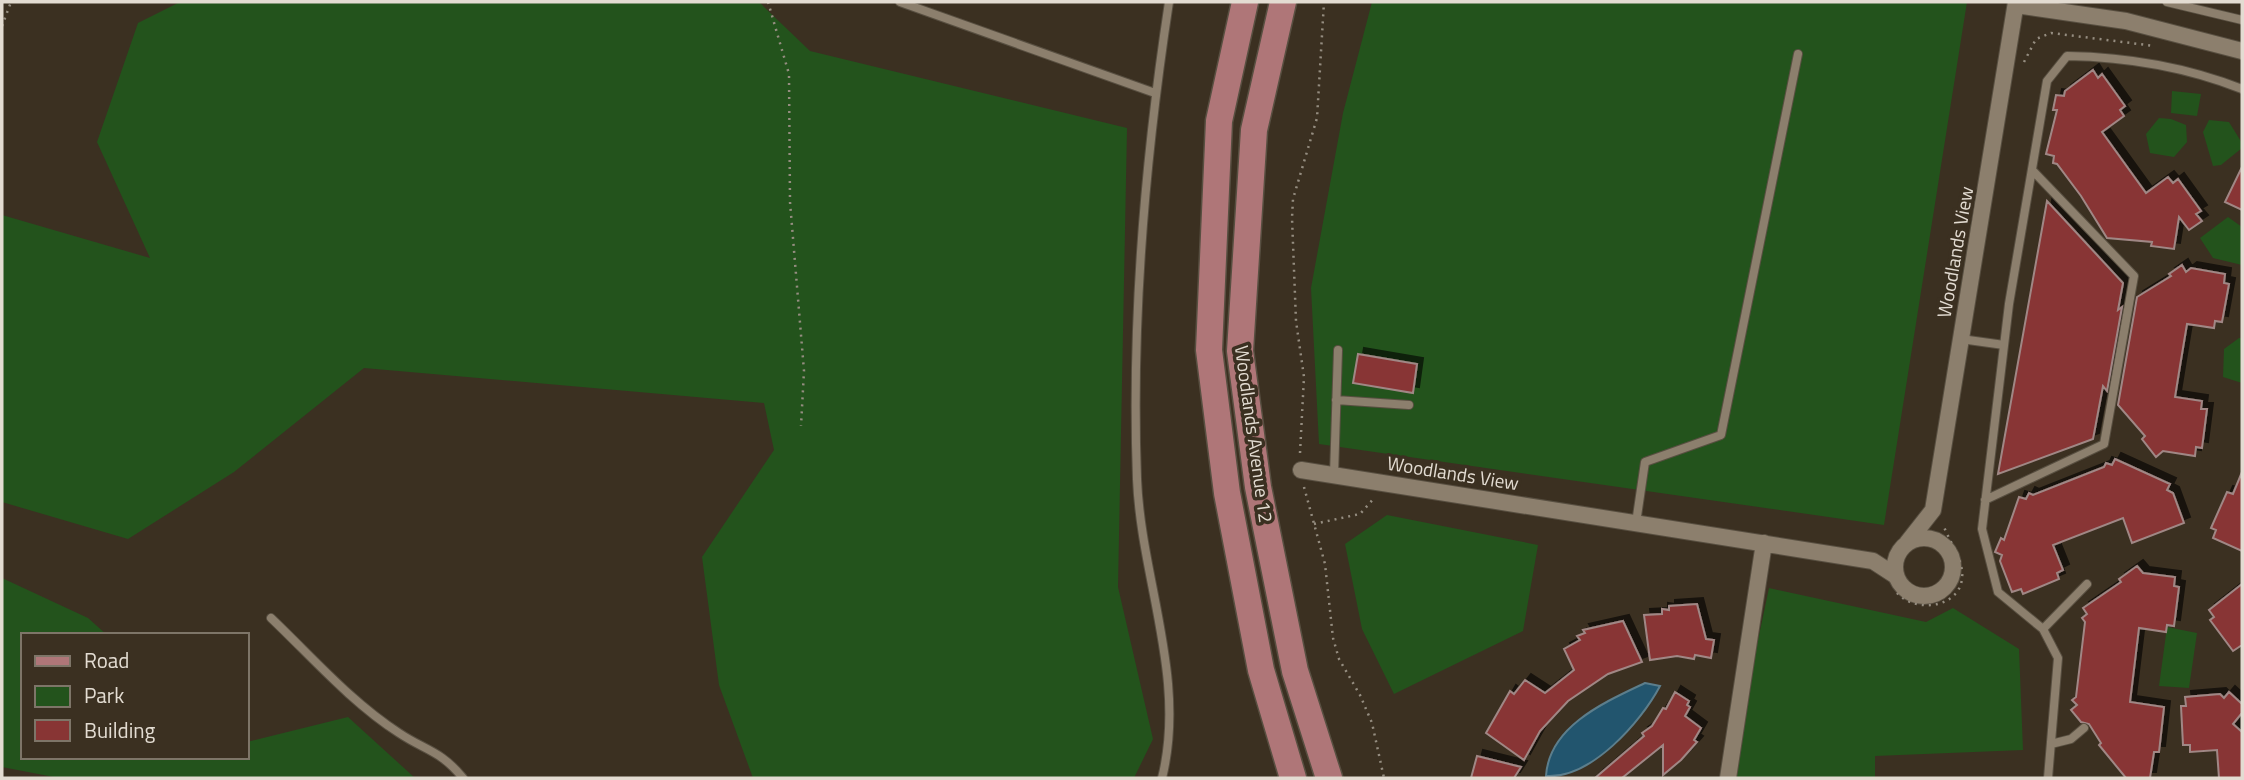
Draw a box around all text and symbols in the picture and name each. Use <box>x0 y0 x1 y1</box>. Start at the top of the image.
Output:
street label: Woodlands View <box>1929 184 1980 320</box>
street label: Woodlands Avenue 12 <box>1228 343 1281 524</box>
street label: Woodlands View <box>1385 448 1521 497</box>
legend <box>21 633 248 759</box>
text: Road <box>84 644 129 676</box>
text: Park <box>84 679 124 711</box>
text: Building <box>84 714 156 746</box>

